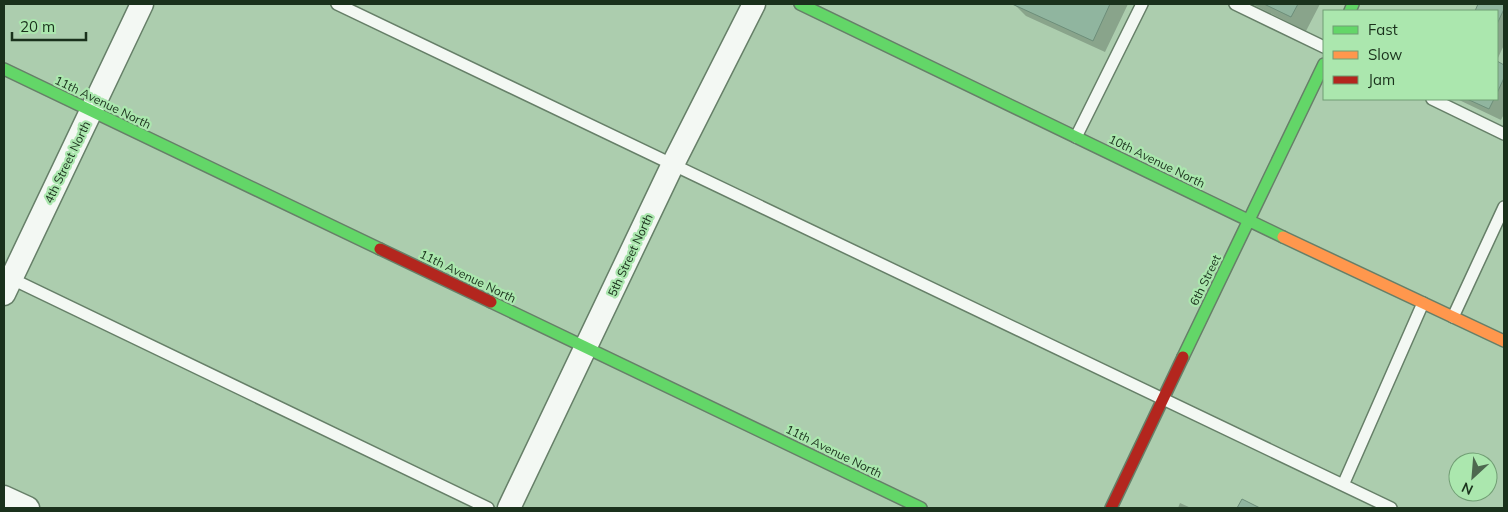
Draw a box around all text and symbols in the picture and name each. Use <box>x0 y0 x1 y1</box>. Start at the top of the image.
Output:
scale bar <box>12 10 86 42</box>
legend <box>1323 10 1498 100</box>
text: 20 m <box>20 17 55 36</box>
text: Fast <box>1368 20 1398 39</box>
text: Slow <box>1368 45 1402 64</box>
text: Jam <box>1368 70 1395 89</box>
street label: 11th Avenue North <box>52 72 154 132</box>
street label: 4th Street North <box>41 118 93 206</box>
street label: 10th Avenue North <box>1106 131 1208 191</box>
street label: 5th Street North <box>604 211 656 299</box>
street label: 11th Avenue North <box>417 246 519 306</box>
street label: 6th Street <box>1186 252 1224 308</box>
street label: 11th Avenue North <box>783 421 885 481</box>
north arrow <box>1448 452 1498 502</box>
text: N <box>1459 478 1476 499</box>

